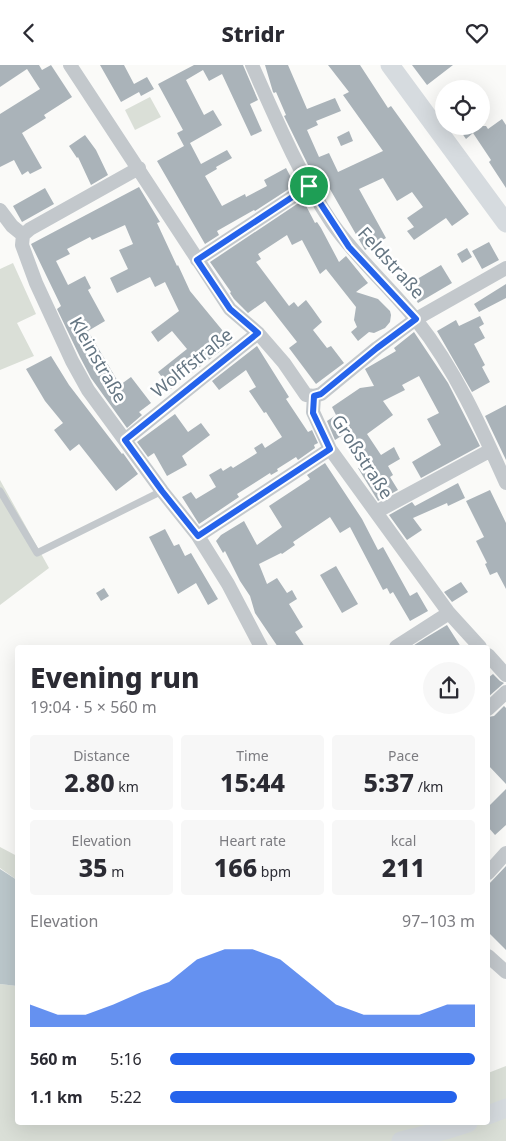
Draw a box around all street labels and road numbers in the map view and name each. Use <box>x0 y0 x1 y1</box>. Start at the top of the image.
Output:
street label: Feldstraße <box>353 221 430 303</box>
street label: Kleinstraße <box>65 312 133 407</box>
street label: Wolffstraße <box>146 322 237 402</box>
street label: Großstraße <box>327 410 399 503</box>

